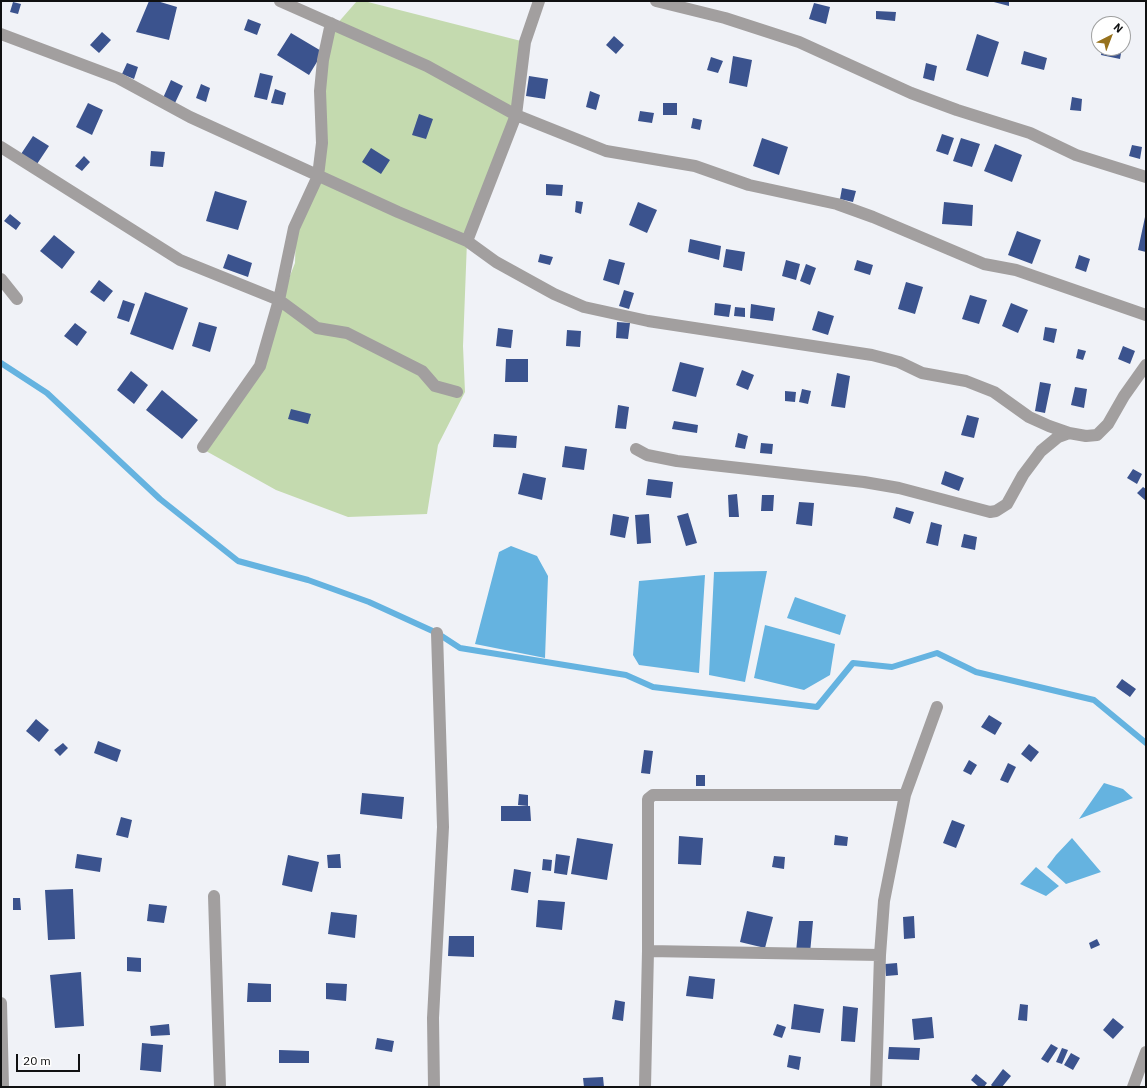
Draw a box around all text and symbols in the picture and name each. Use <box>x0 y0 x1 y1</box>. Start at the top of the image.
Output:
north arrow <box>1091 16 1131 56</box>
text: N <box>1111 20 1126 36</box>
scale bar <box>18 1046 82 1072</box>
text: 20 m <box>23 1053 51 1068</box>

